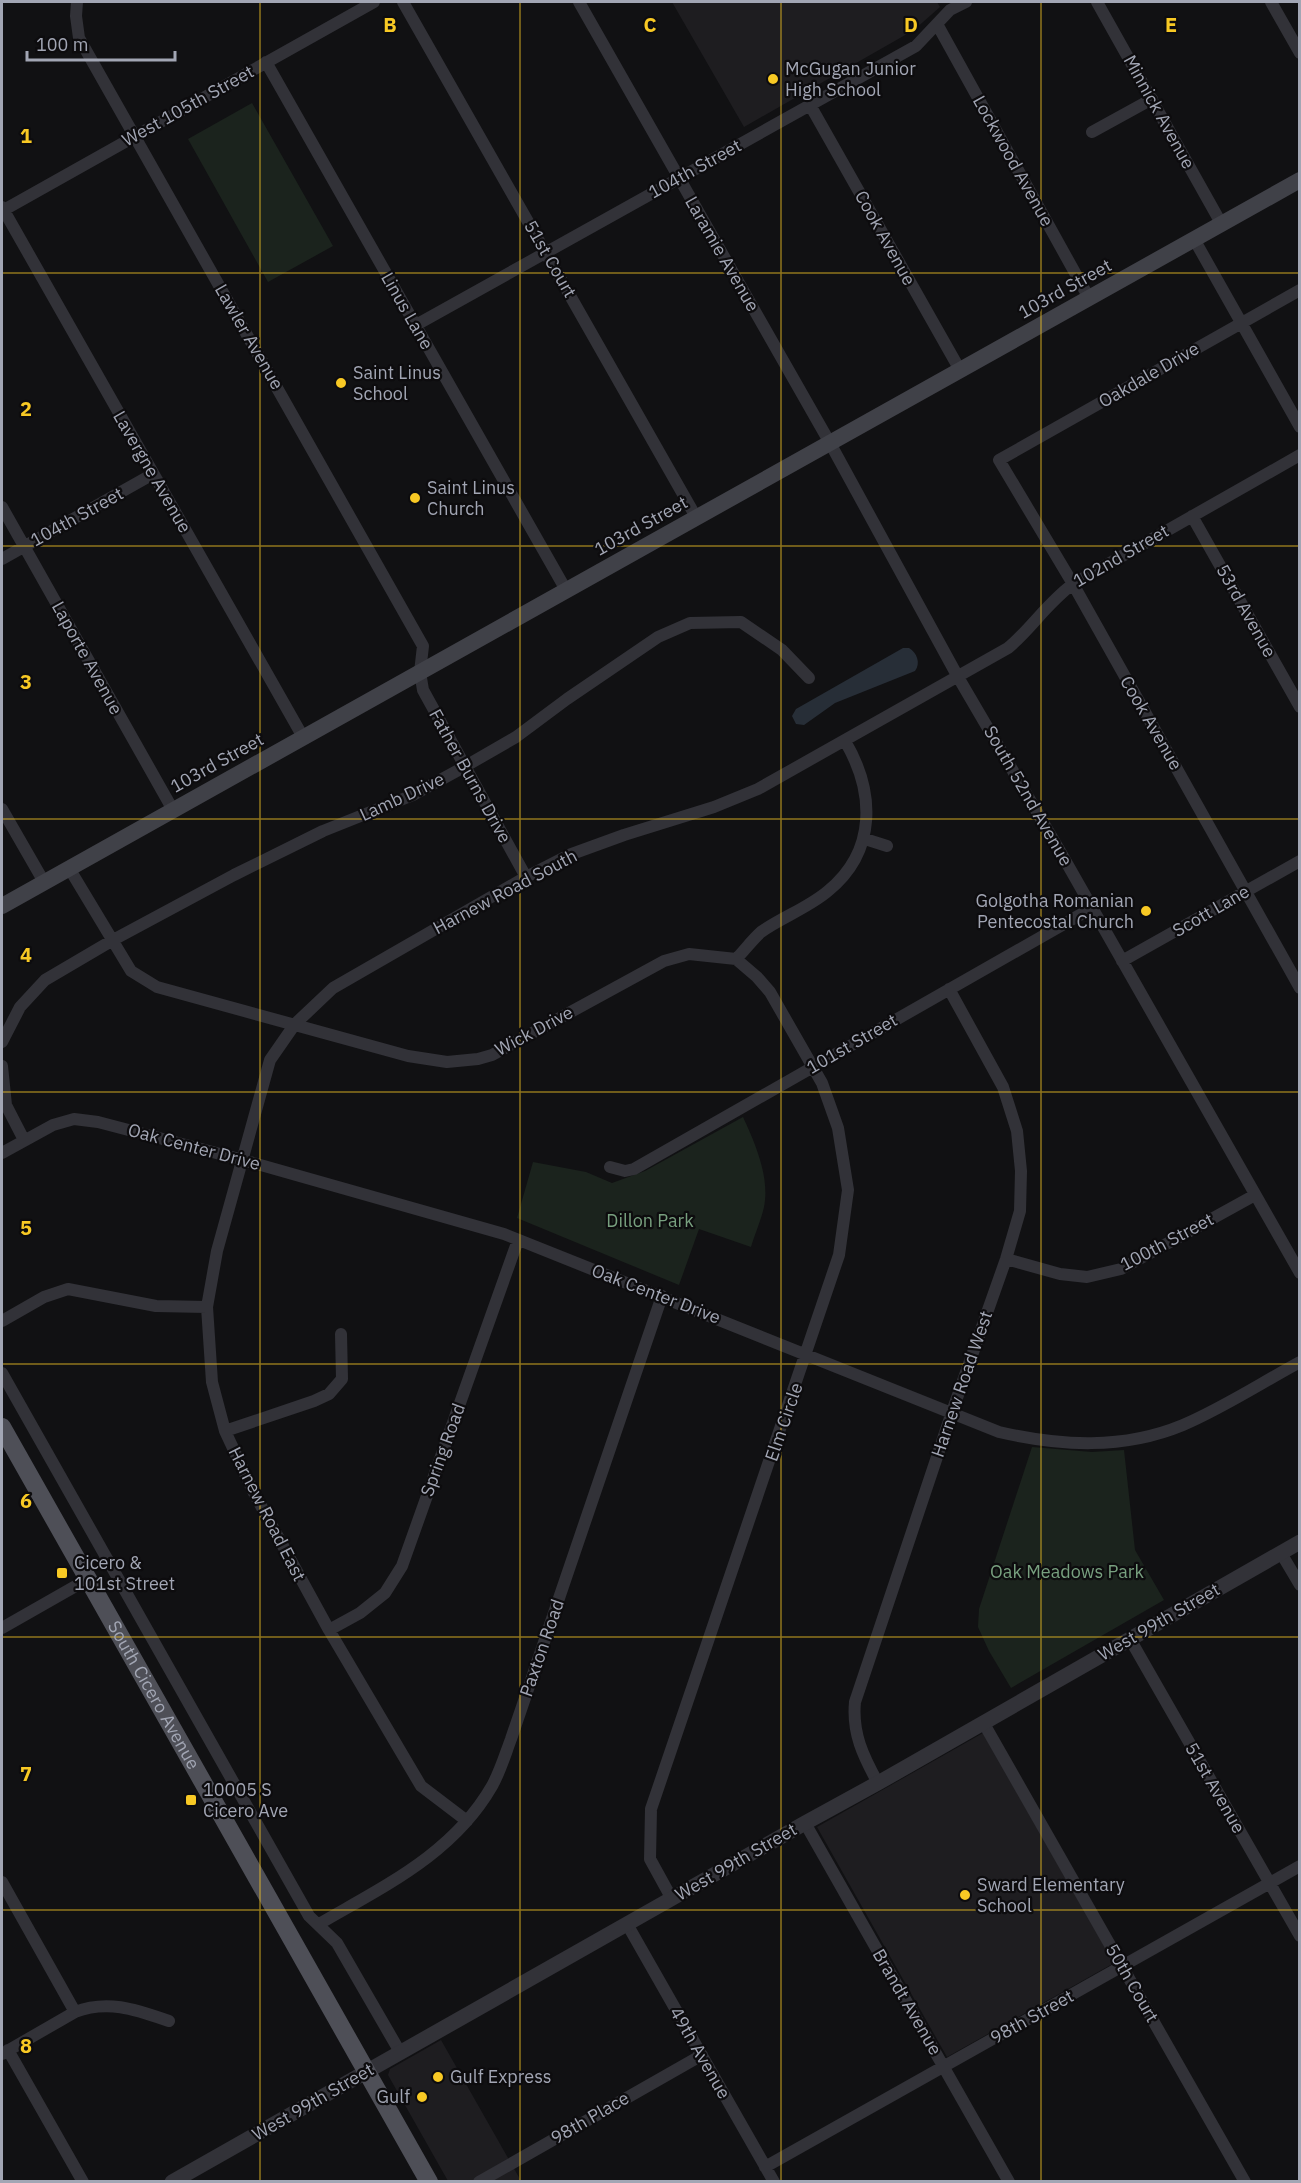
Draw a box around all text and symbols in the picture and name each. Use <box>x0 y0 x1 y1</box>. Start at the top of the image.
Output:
text: B <box>383 11 397 38</box>
text: C <box>643 11 657 38</box>
text: D <box>904 11 918 38</box>
text: E <box>1165 11 1177 38</box>
scale bar <box>27 24 176 62</box>
text: 100 m <box>36 33 88 56</box>
street label: Minnick Avenue <box>1119 51 1200 173</box>
place label: McGugan Junior High School <box>785 57 916 101</box>
street label: West 105th Street <box>118 60 258 151</box>
marker: McGugan Junior High School <box>766 72 780 86</box>
street label: Lockwood Avenue <box>968 91 1059 230</box>
text: 1 <box>20 122 32 149</box>
street label: 104th Street <box>644 134 745 203</box>
street label: Cook Avenue <box>850 186 921 289</box>
street label: Laramie Avenue <box>680 192 765 316</box>
street label: 51st Court <box>519 216 582 301</box>
street label: 103rd Street <box>1014 254 1115 324</box>
street label: Linus Lane <box>376 268 439 354</box>
street label: Lawler Avenue <box>210 280 289 394</box>
street label: Oakdale Drive <box>1094 336 1203 413</box>
place label: Saint Linus School <box>353 361 441 405</box>
marker: Saint Linus School <box>334 376 348 390</box>
text: 2 <box>20 395 32 422</box>
street label: Lavergne Avenue <box>108 407 197 537</box>
place label: Saint Linus Church <box>427 476 515 520</box>
street label: 104th Street <box>26 482 127 551</box>
marker: Saint Linus Church <box>408 491 422 505</box>
street label: 103rd Street <box>590 491 691 561</box>
street label: 102nd Street <box>1069 519 1173 592</box>
street label: 53rd Avenue <box>1211 560 1281 661</box>
street label: Laporte Avenue <box>47 597 128 719</box>
text: 3 <box>20 668 32 695</box>
street label: Cook Avenue <box>1115 671 1188 774</box>
street label: Father Burns Drive <box>424 705 517 847</box>
street label: South 52nd Avenue <box>979 722 1078 870</box>
street label: 103rd Street <box>166 728 267 798</box>
street label: Lamb Drive <box>356 767 448 826</box>
street label: Harnew Road South <box>429 844 581 939</box>
street label: Scott Lane <box>1168 879 1253 942</box>
place label: Golgotha Romanian Pentecostal Church <box>975 889 1134 933</box>
marker: Golgotha Romanian Pentecostal Church <box>1139 904 1153 918</box>
text: 4 <box>20 941 32 968</box>
street label: Wick Drive <box>491 1000 577 1061</box>
street label: 101st Street <box>802 1008 901 1079</box>
street label: Oak Center Drive <box>125 1118 263 1175</box>
street label: 100th Street <box>1116 1207 1217 1276</box>
park label: Dillon Park <box>606 1209 694 1232</box>
text: 5 <box>20 1214 32 1241</box>
street label: Oak Center Drive <box>589 1258 724 1329</box>
street label: Harnew Road West <box>926 1308 997 1460</box>
street label: Elm Circle <box>759 1380 808 1464</box>
street label: Spring Road <box>415 1400 470 1500</box>
street label: Harnew Road East <box>224 1443 311 1585</box>
text: 6 <box>20 1487 32 1514</box>
place label: Cicero & 101st Street <box>74 1551 175 1595</box>
park label: Oak Meadows Park <box>990 1560 1144 1583</box>
marker: Cicero & 101st Street <box>55 1566 69 1580</box>
street label: West 99th Street <box>1094 1577 1224 1666</box>
street label: Paxton Road <box>514 1596 569 1700</box>
street label: South Cicero Avenue <box>103 1616 205 1773</box>
street label: 51st Avenue <box>1180 1738 1251 1837</box>
text: 7 <box>20 1760 32 1787</box>
place label: 10005 S Cicero Ave <box>203 1778 288 1822</box>
marker: 10005 S Cicero Ave <box>184 1793 198 1807</box>
street label: West 99th Street <box>671 1817 801 1906</box>
place label: Sward Elementary School <box>977 1873 1125 1917</box>
marker: Sward Elementary School <box>958 1888 972 1902</box>
street label: 50th Court <box>1101 1939 1164 2026</box>
street label: Brandt Avenue <box>868 1944 947 2059</box>
street label: 98th Street <box>986 1984 1077 2049</box>
street label: 49th Avenue <box>665 2003 736 2103</box>
text: 8 <box>20 2032 32 2059</box>
street label: West 99th Street <box>248 2057 378 2146</box>
place label: Gulf Express <box>450 2065 552 2088</box>
marker: Gulf Express <box>431 2070 445 2084</box>
place label: Gulf <box>377 2085 410 2108</box>
street label: 98th Place <box>546 2086 633 2149</box>
marker: Gulf <box>415 2090 429 2104</box>

